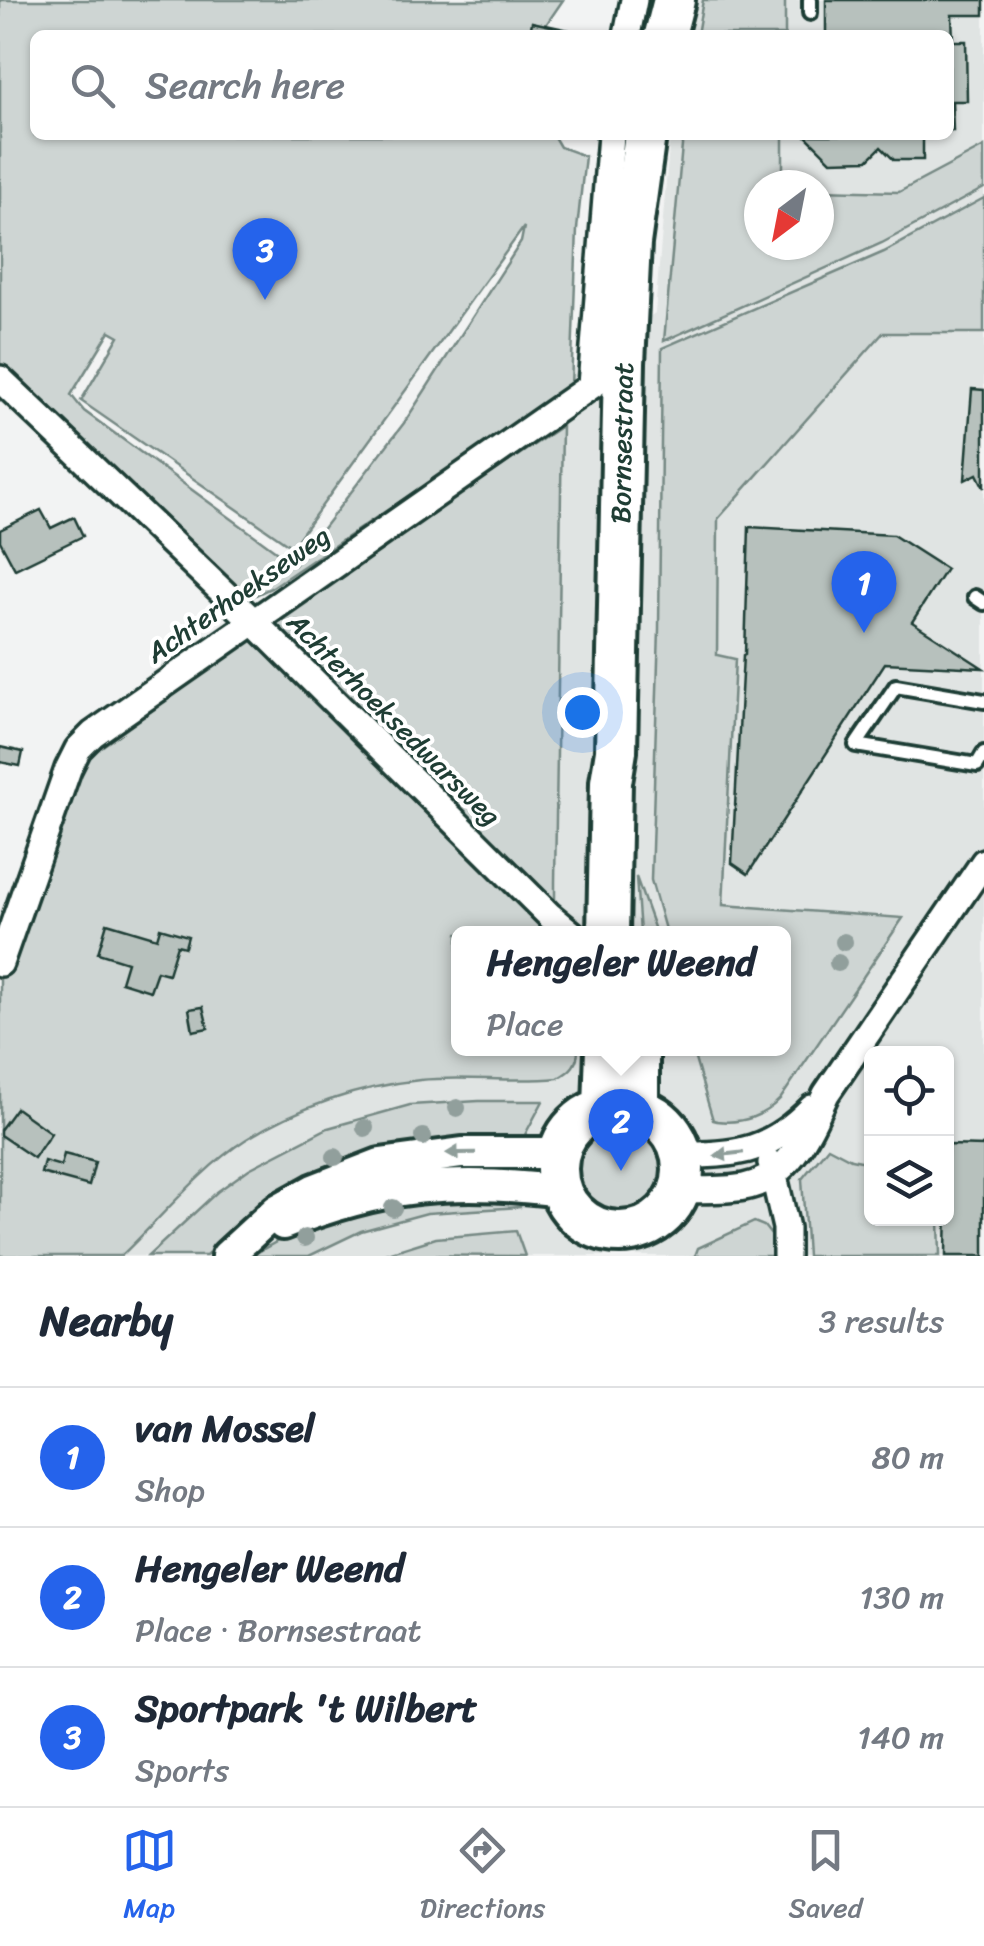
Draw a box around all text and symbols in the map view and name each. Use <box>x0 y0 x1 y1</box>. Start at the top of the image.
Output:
search box <box>30 30 954 140</box>
text: Search here <box>145 52 345 119</box>
icon: search <box>65 58 120 113</box>
north arrow <box>744 170 834 260</box>
pin: 3 <box>232 218 298 300</box>
street label: Bornsestraat <box>596 362 648 524</box>
street label: Achterhoekseweg <box>134 512 341 677</box>
pin: 1 <box>832 550 896 633</box>
street label: Achterhoeksedwarsweg <box>274 599 513 838</box>
your location <box>557 687 608 738</box>
popup <box>451 926 791 1056</box>
text: Hengeler Weend <box>486 929 756 996</box>
text: Place <box>486 996 563 1053</box>
map controls <box>864 1046 954 1226</box>
button: locate <box>864 1046 954 1136</box>
pin: 2 <box>588 1088 654 1171</box>
button: layers <box>864 1136 954 1226</box>
one-way arrow <box>445 1146 477 1162</box>
one-way arrow <box>713 1146 744 1162</box>
text: Nearby <box>40 1284 173 1358</box>
text: 3 results <box>819 1293 944 1350</box>
text: van Mossel <box>135 1395 315 1462</box>
text: 1 <box>66 1429 79 1486</box>
text: 80 m <box>872 1429 944 1486</box>
text: Shop <box>135 1462 205 1519</box>
text: Hengeler Weend <box>135 1535 404 1602</box>
text: 2 <box>63 1569 82 1626</box>
text: 130 m <box>860 1569 944 1626</box>
text: Place · Bornsestraat <box>135 1602 422 1659</box>
text: Sportpark 't Wilbert <box>135 1675 477 1742</box>
text: 3 <box>64 1709 81 1766</box>
text: 140 m <box>857 1709 944 1766</box>
text: Sports <box>135 1742 229 1799</box>
tab: Map <box>122 1823 177 1932</box>
tab: Directions <box>420 1823 545 1932</box>
tab: Saved <box>789 1823 862 1932</box>

